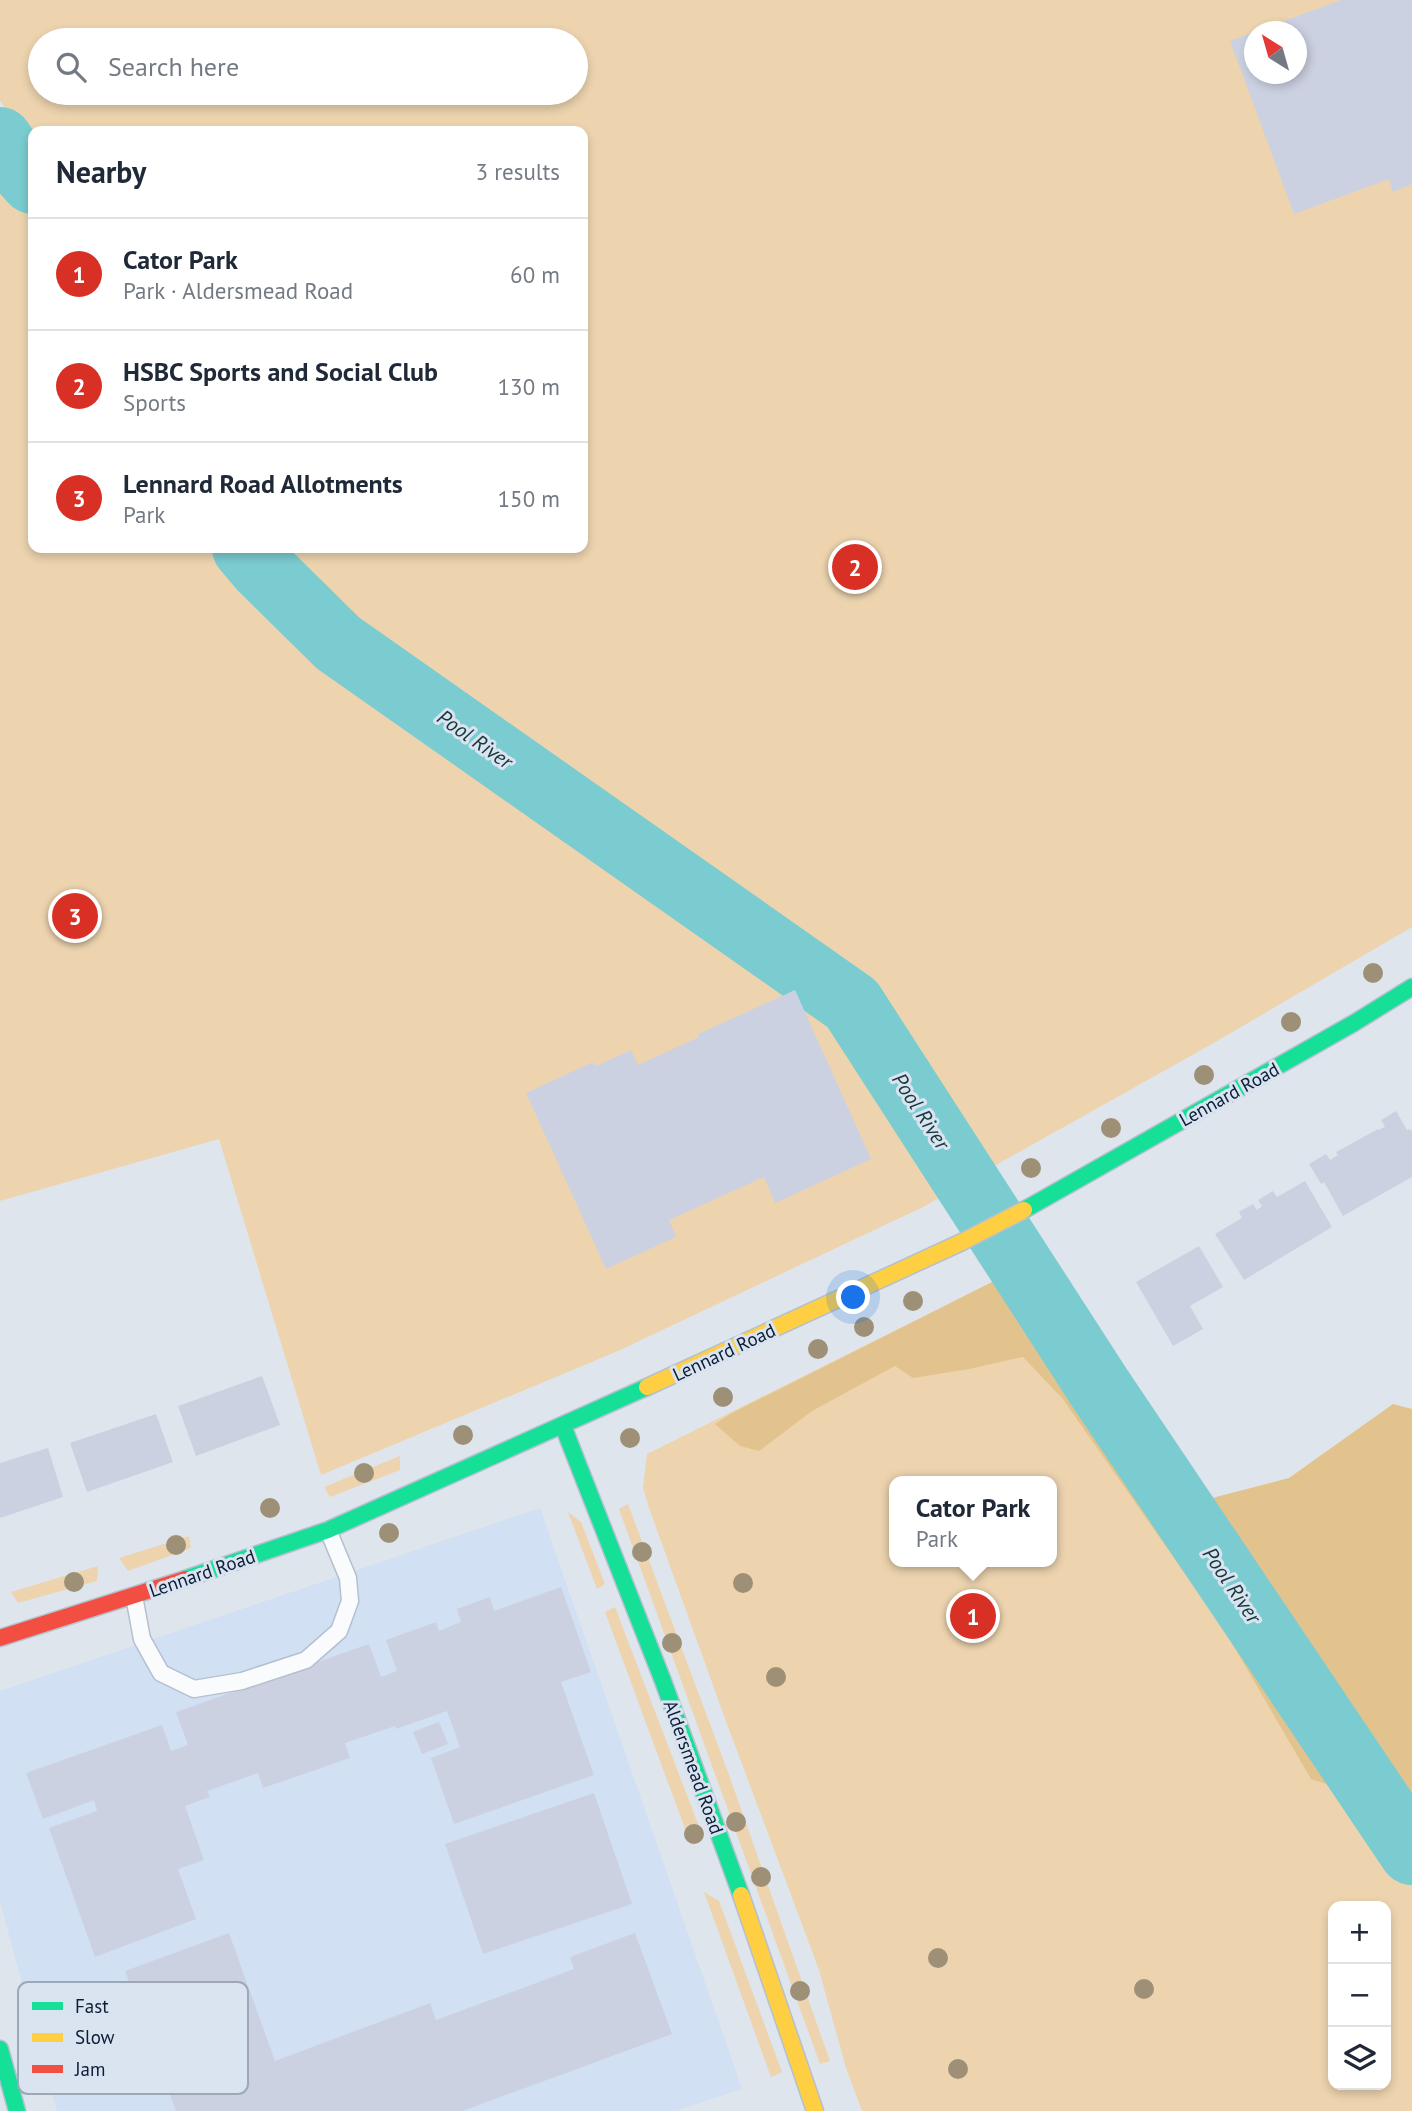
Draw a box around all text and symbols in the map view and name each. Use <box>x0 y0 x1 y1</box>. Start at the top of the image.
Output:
north arrow <box>1244 21 1307 84</box>
search box <box>28 28 588 105</box>
icon: search <box>52 48 90 86</box>
text: Search here <box>108 50 239 83</box>
text: Nearby <box>56 152 146 191</box>
text: 3 results <box>476 157 560 186</box>
text: Cator Park <box>123 243 238 276</box>
text: 1 <box>72 260 86 289</box>
text: 60 m <box>510 260 560 289</box>
text: Park · Aldersmead Road <box>123 276 353 305</box>
text: HSBC Sports and Social Club <box>123 355 438 388</box>
text: 2 <box>72 372 86 401</box>
text: 130 m <box>498 372 560 401</box>
text: Sports <box>123 388 186 417</box>
text: Lennard Road Allotments <box>123 467 403 500</box>
text: 3 <box>72 484 86 513</box>
text: 150 m <box>498 484 560 513</box>
text: Park <box>123 500 165 529</box>
pin: 2 <box>832 541 878 593</box>
water label: Pool River <box>432 703 520 776</box>
pin: 3 <box>52 890 98 942</box>
street label: Lennard Road <box>1175 1057 1283 1131</box>
water label: Pool River <box>886 1068 957 1156</box>
your location <box>836 1280 870 1314</box>
street label: Lennard Road <box>669 1318 779 1386</box>
popup <box>889 1476 1057 1567</box>
text: Cator Park <box>916 1491 1030 1524</box>
text: Park <box>916 1524 958 1553</box>
water label: Pool River <box>1197 1542 1268 1630</box>
street label: Lennard Road <box>146 1544 258 1602</box>
pin: 1 <box>950 1590 996 1642</box>
street label: Aldersmead Road <box>659 1697 729 1837</box>
map controls <box>1328 1901 1391 2090</box>
button: + <box>1328 1901 1391 1964</box>
button: − <box>1328 1964 1391 2027</box>
legend <box>18 1982 248 2094</box>
text: Fast <box>75 1994 109 2018</box>
text: Slow <box>75 2025 115 2049</box>
button: layers <box>1328 2027 1391 2090</box>
text: Jam <box>74 2057 105 2081</box>

